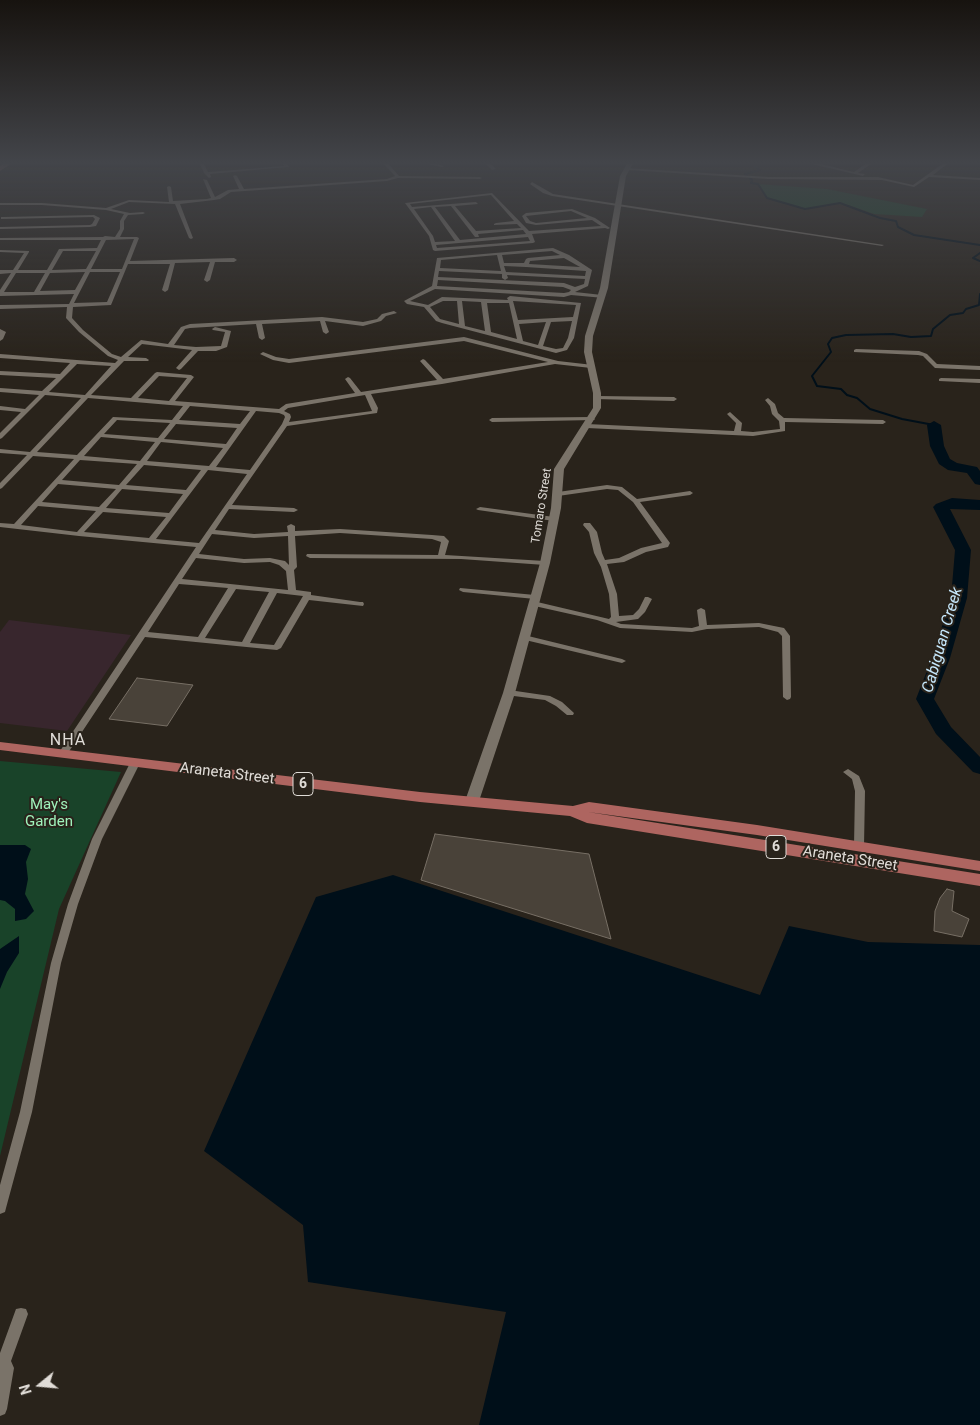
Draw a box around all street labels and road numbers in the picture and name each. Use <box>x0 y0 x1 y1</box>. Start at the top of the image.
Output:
street label: Tomaro Street <box>529 467 555 545</box>
street label: Araneta Street <box>179 759 275 789</box>
road number: 6 <box>293 772 313 796</box>
road number: 6 <box>766 836 786 859</box>
street label: Araneta Street <box>802 843 898 875</box>

